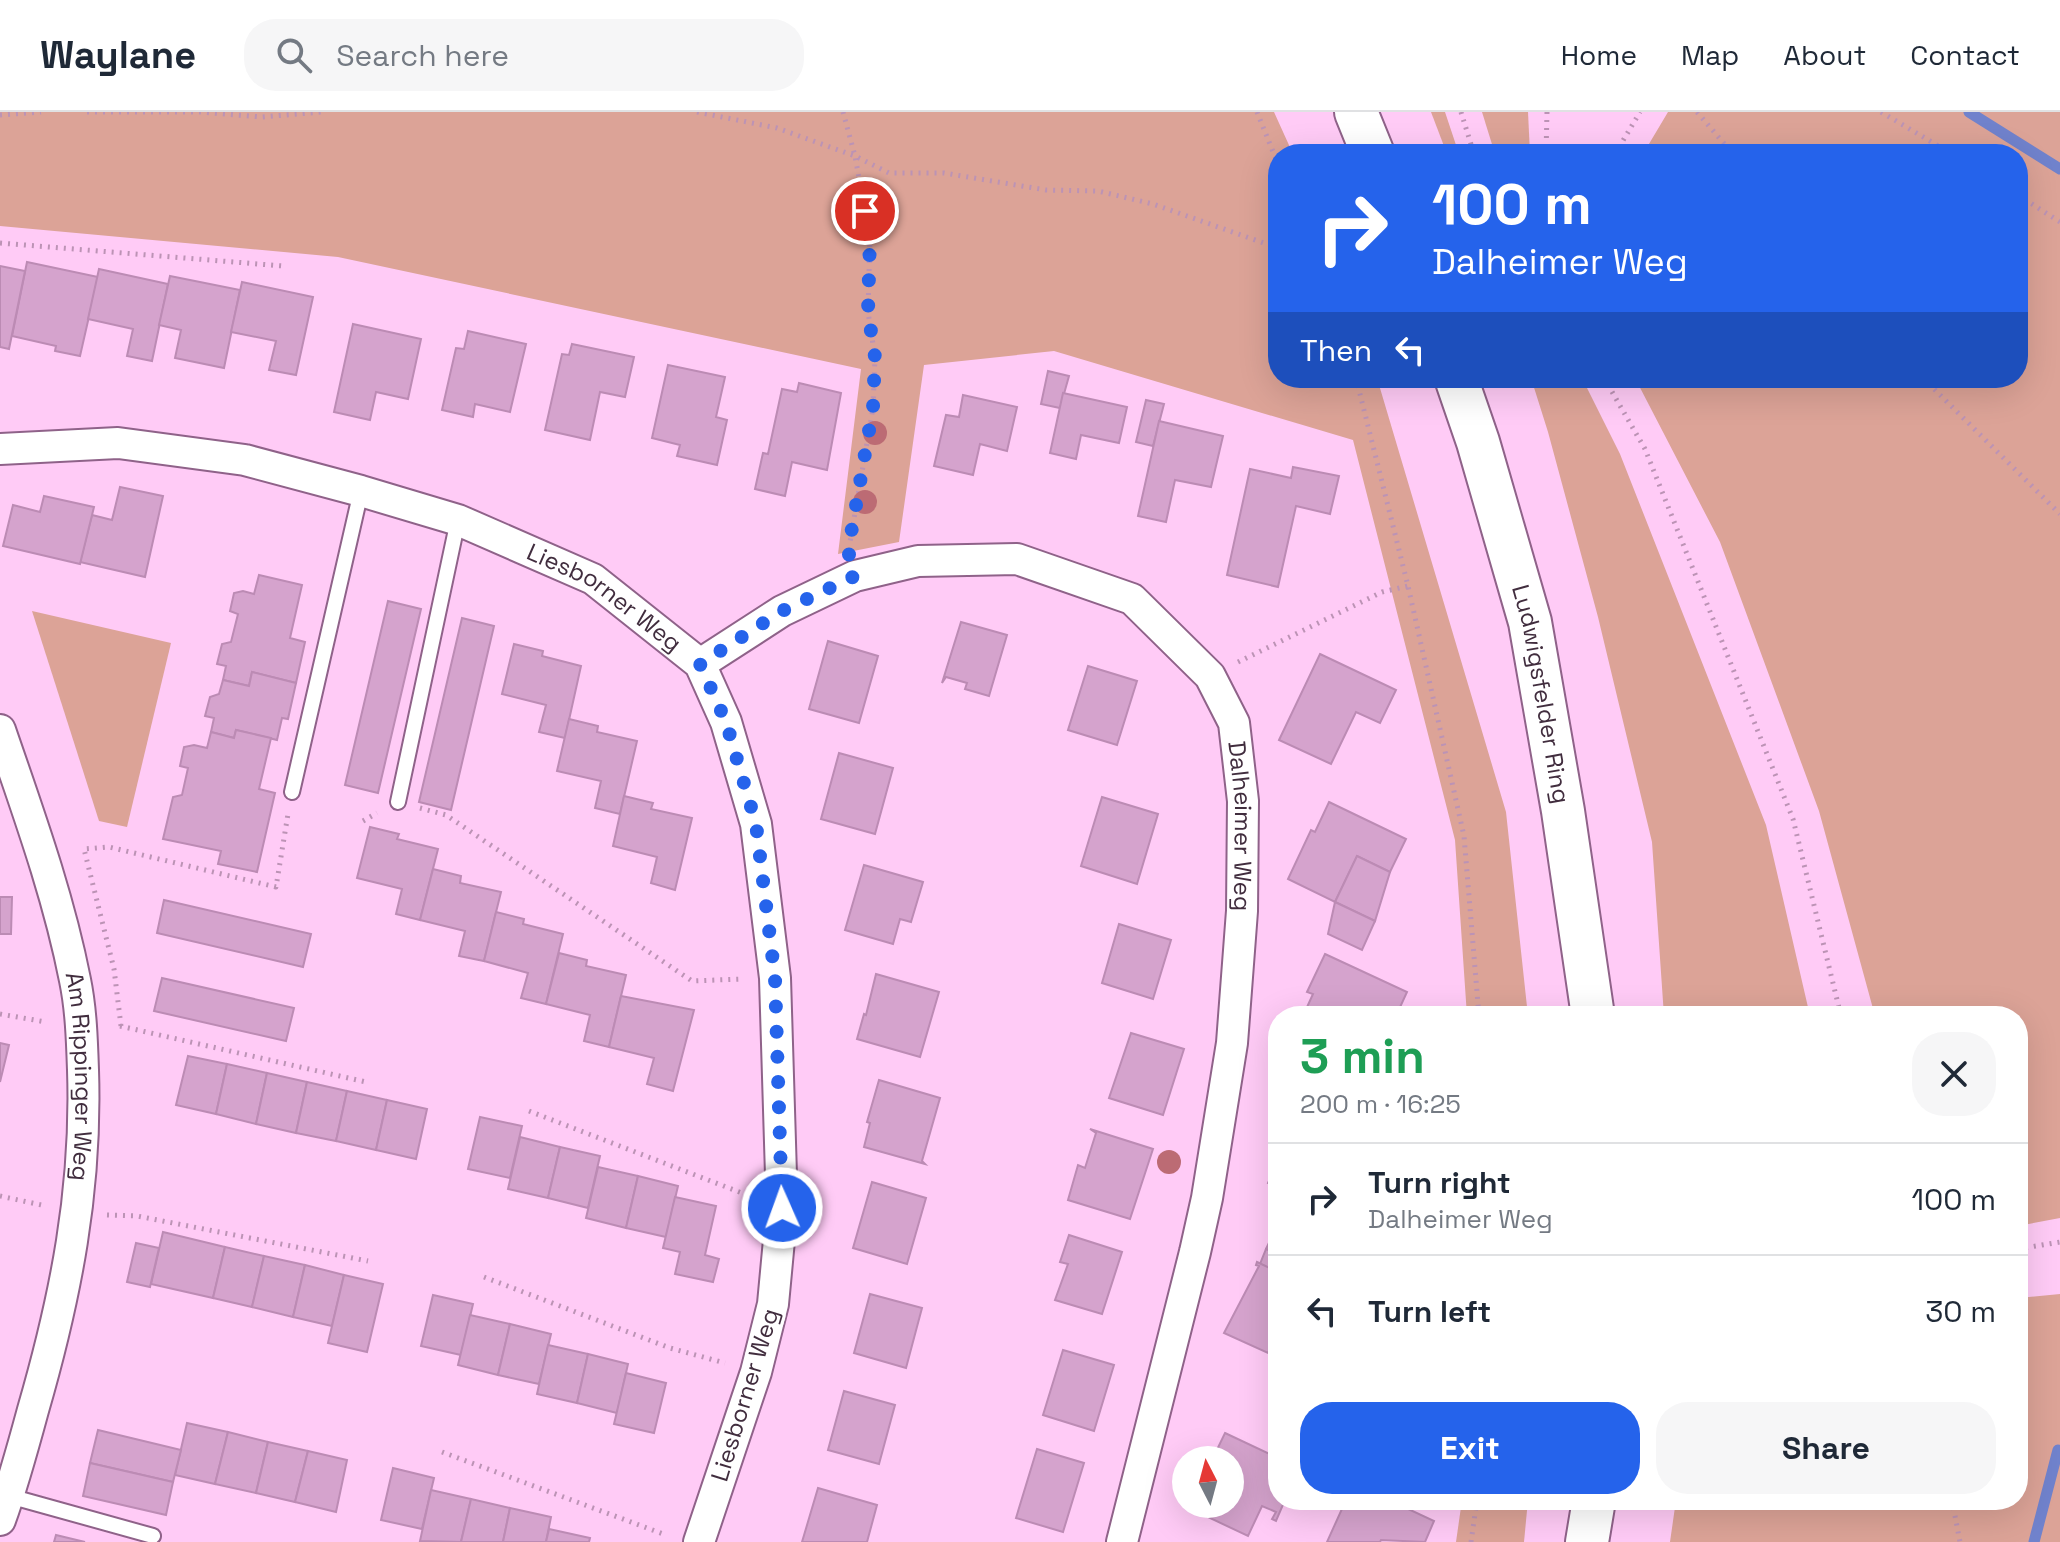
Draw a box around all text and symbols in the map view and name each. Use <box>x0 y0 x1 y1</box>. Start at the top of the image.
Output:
search box <box>244 19 804 91</box>
text: Waylane <box>40 31 196 79</box>
icon: search <box>272 33 316 77</box>
text: Search here <box>336 36 509 75</box>
text: Home <box>1561 37 1637 73</box>
text: Map <box>1681 37 1739 73</box>
text: About <box>1783 37 1866 73</box>
text: Contact <box>1910 37 2020 73</box>
text: 100 m <box>1432 169 1592 240</box>
icon: right <box>1300 176 1404 280</box>
pin <box>831 177 899 245</box>
icon: arrive <box>843 189 887 233</box>
text: Dalheimer Weg <box>1432 239 1688 285</box>
icon: left <box>1388 328 1432 372</box>
text: Then <box>1300 331 1372 370</box>
street label: Liesborner Weg <box>522 536 688 658</box>
street label: Ludwigsfelder Ring <box>1505 581 1577 806</box>
street label: Dalheimer Weg <box>1221 739 1259 911</box>
street label: Am Rippinger Weg <box>59 969 100 1182</box>
text: 3 min <box>1300 1026 1425 1087</box>
button: close <box>1912 1032 1996 1116</box>
text: 200 m · 16:25 <box>1300 1087 1461 1121</box>
text: Turn right <box>1368 1163 1511 1202</box>
position arrow <box>740 1166 824 1250</box>
icon: right <box>1300 1177 1344 1221</box>
text: 100 m <box>1911 1180 1996 1219</box>
text: Dalheimer Weg <box>1368 1202 1553 1236</box>
icon: left <box>1300 1289 1344 1333</box>
text: Turn left <box>1368 1292 1491 1331</box>
text: 30 m <box>1925 1292 1996 1331</box>
street label: Liesborner Weg <box>703 1305 786 1485</box>
button: Exit <box>1300 1402 1640 1494</box>
button: Share <box>1656 1402 1996 1494</box>
north arrow <box>1172 1446 1244 1518</box>
map controls <box>1172 1446 1244 1518</box>

